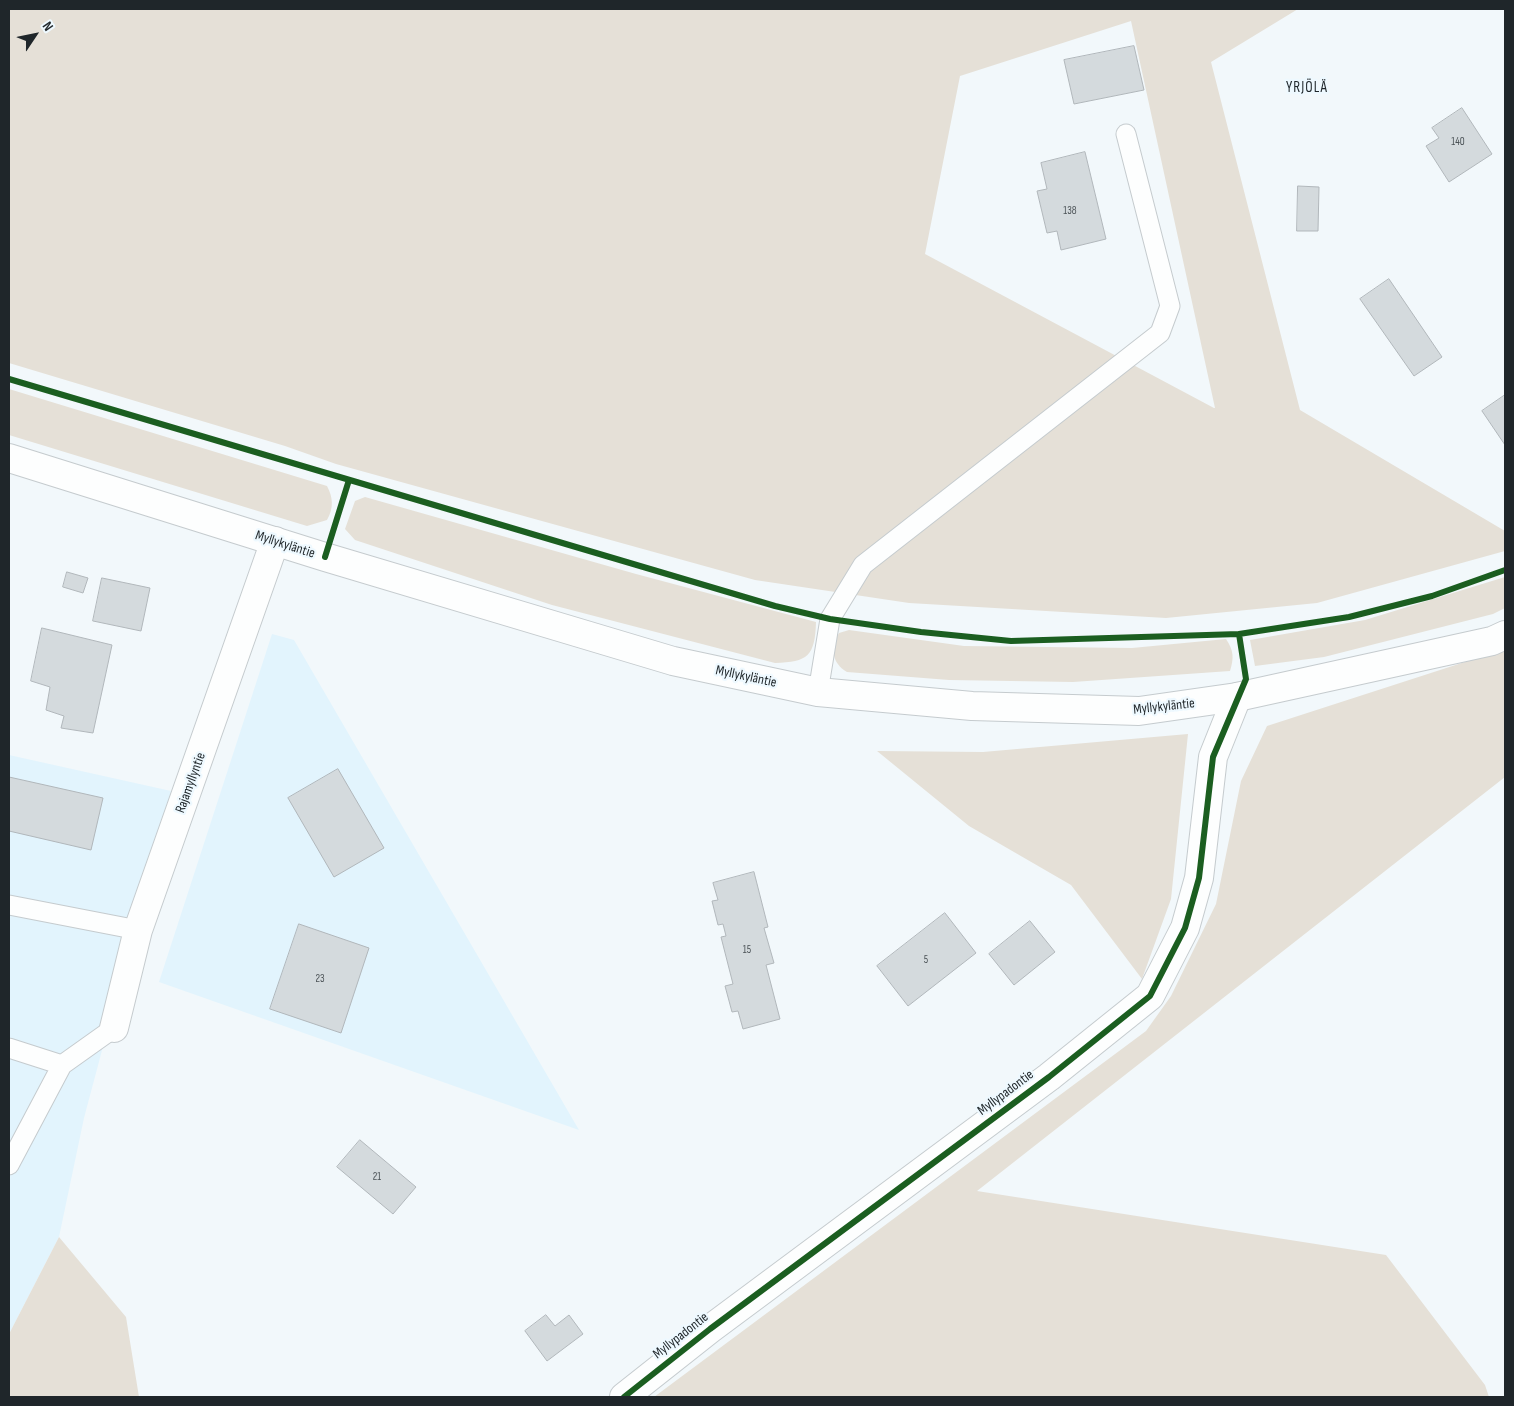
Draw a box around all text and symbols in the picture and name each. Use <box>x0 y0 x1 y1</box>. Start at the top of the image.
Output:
north arrow <box>10 10 60 60</box>
text: N <box>39 18 57 34</box>
district label: YRJÖLÄ <box>1285 79 1329 97</box>
house number: 140 <box>1451 135 1465 149</box>
house number: 138 <box>1063 204 1077 218</box>
street label: Myllykyläntie <box>253 527 317 563</box>
street label: Myllykyläntie <box>714 662 778 692</box>
street label: Myllykyläntie <box>1132 695 1196 719</box>
street label: Rajamyllyntie <box>172 750 210 816</box>
house number: 15 <box>743 943 751 957</box>
house number: 5 <box>924 953 928 967</box>
house number: 23 <box>315 972 325 986</box>
street label: Myllypadontie <box>975 1067 1037 1119</box>
house number: 21 <box>373 1170 381 1184</box>
street label: Myllypadontie <box>650 1309 712 1363</box>

